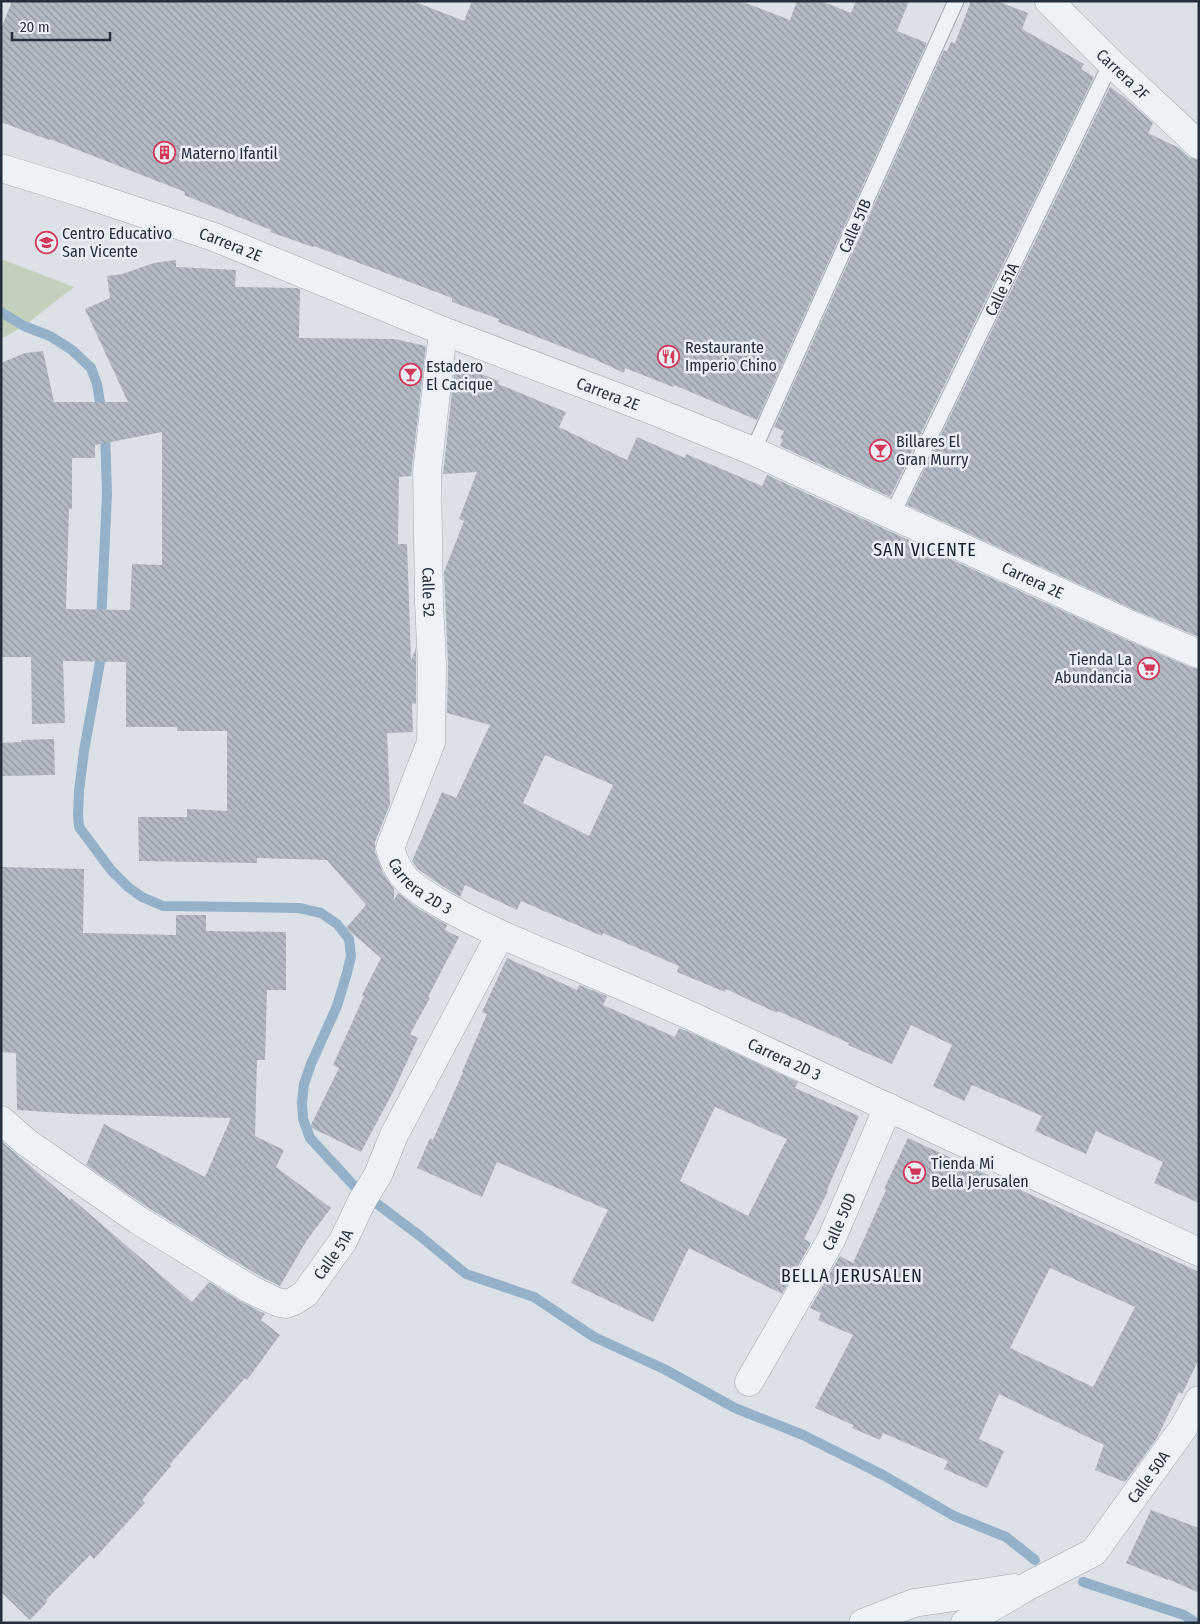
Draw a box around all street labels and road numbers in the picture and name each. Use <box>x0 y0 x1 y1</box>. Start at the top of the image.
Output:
street label: Carrera 2F <box>1093 45 1153 103</box>
street label: Calle 51B <box>835 196 875 256</box>
street label: Carrera 2E <box>197 223 265 265</box>
street label: Calle 51A <box>980 259 1023 319</box>
street label: Carrera 2E <box>574 373 642 414</box>
street label: Carrera 2E <box>999 558 1067 602</box>
street label: Calle 52 <box>419 567 439 617</box>
street label: Carrera 2D 3 <box>385 855 455 918</box>
street label: Carrera 2D 3 <box>745 1034 824 1084</box>
street label: Calle 50D <box>818 1190 860 1254</box>
street label: Calle 51A <box>309 1225 357 1283</box>
street label: Calle 50A <box>1123 1446 1174 1507</box>

